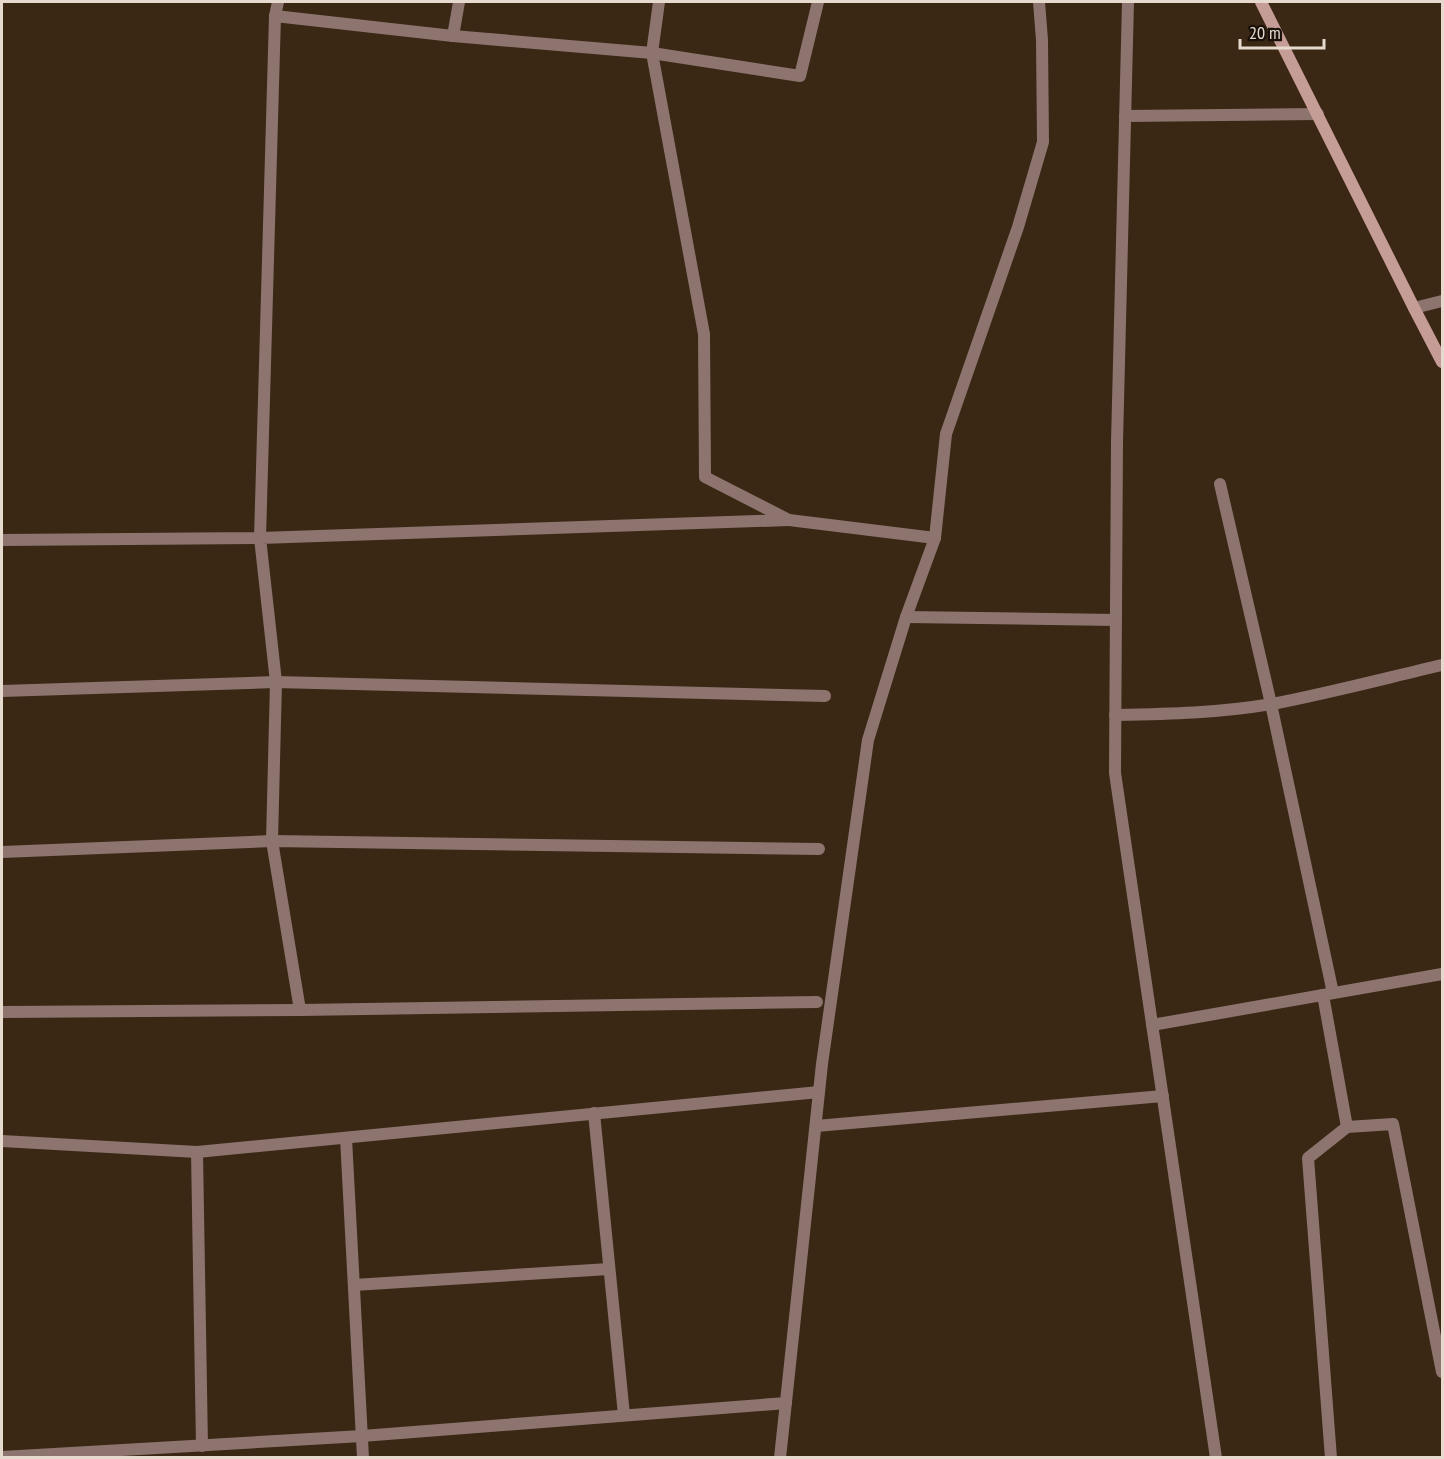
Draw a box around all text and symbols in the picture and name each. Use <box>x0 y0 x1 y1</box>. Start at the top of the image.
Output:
scale bar <box>1240 12 1324 50</box>
text: 20 m <box>1249 21 1281 44</box>

